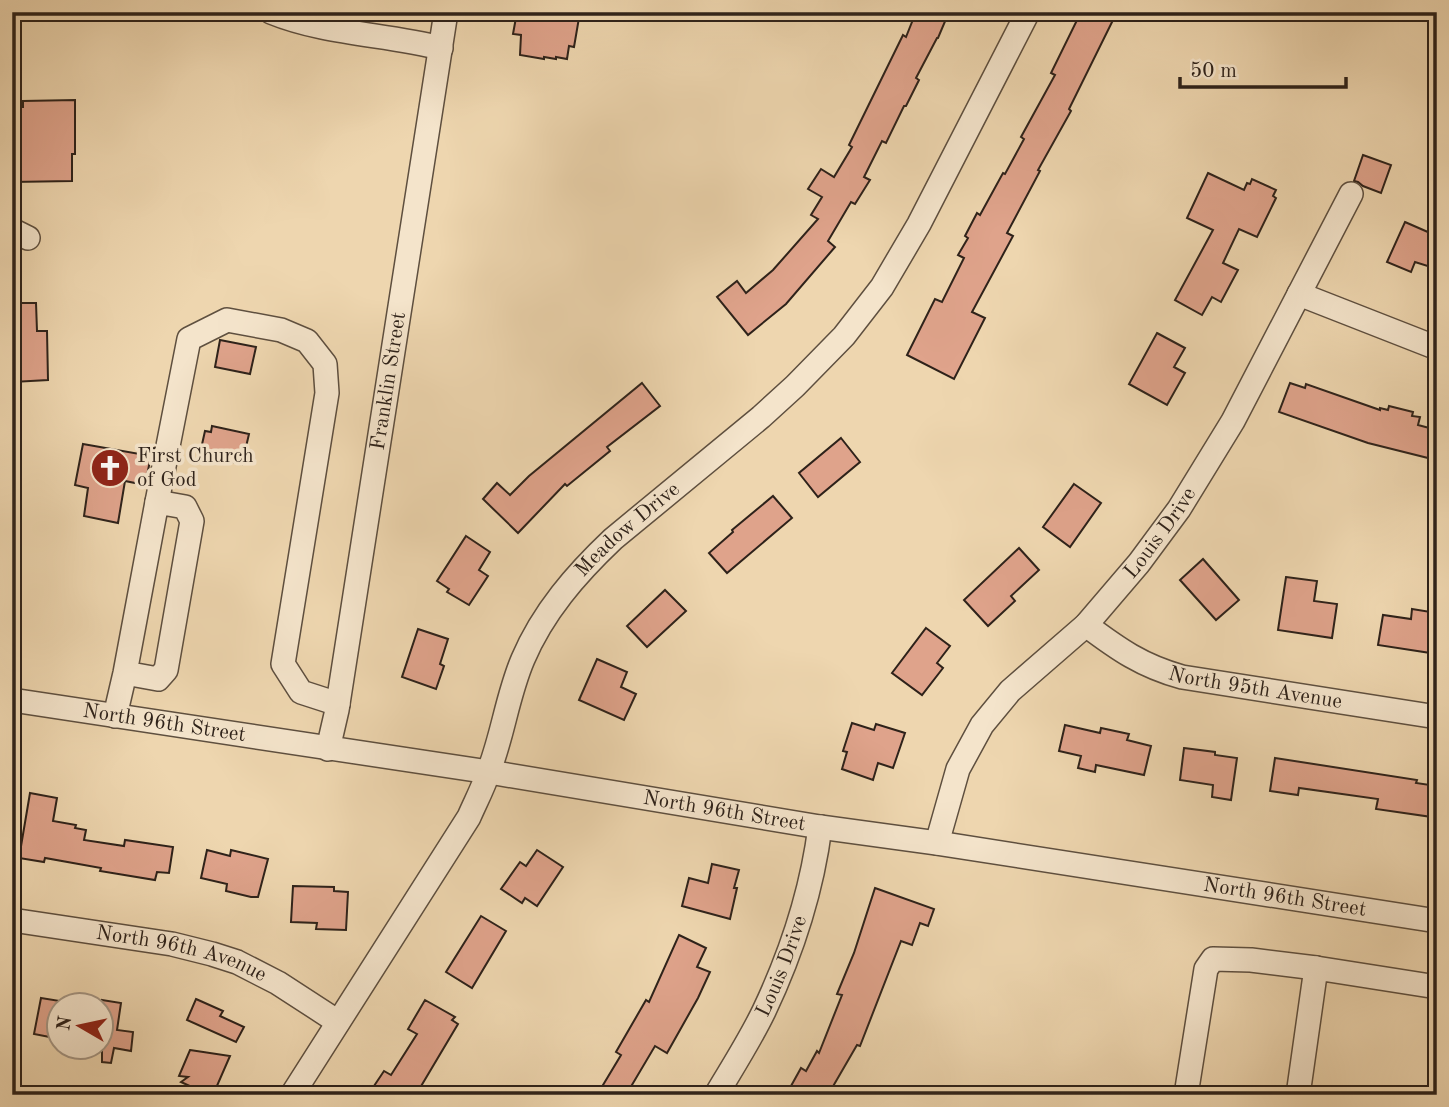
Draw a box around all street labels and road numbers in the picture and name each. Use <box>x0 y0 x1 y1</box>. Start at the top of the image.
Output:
street label: Franklin Street <box>367 310 410 452</box>
street label: Meadow Drive <box>571 478 684 581</box>
street label: Louis Drive <box>1120 484 1200 583</box>
street label: North 95th Avenue <box>1166 663 1344 712</box>
street label: North 96th Street <box>81 700 247 746</box>
street label: North 96th Street <box>641 787 807 835</box>
street label: North 96th Street <box>1202 874 1368 920</box>
street label: Louis Drive <box>752 913 811 1020</box>
street label: North 96th Avenue <box>95 922 270 986</box>

